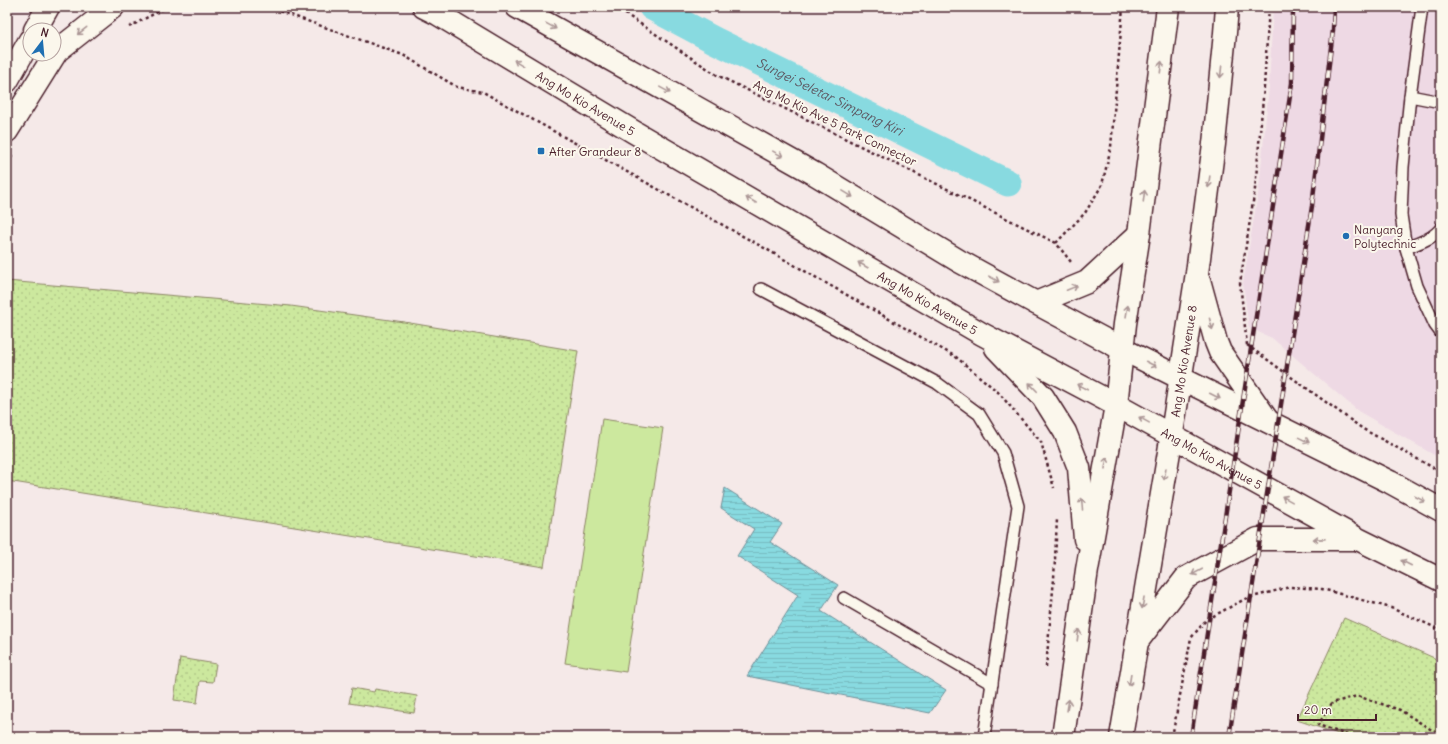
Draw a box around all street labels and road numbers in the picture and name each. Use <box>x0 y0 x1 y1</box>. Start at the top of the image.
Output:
street label: Ang Mo Kio Avenue 5 <box>533 67 638 139</box>
street label: Ang Mo Kio Ave 5 Park Connector <box>751 77 919 169</box>
street label: Ang Mo Kio Avenue 5 <box>875 268 980 337</box>
street label: Ang Mo Kio Avenue 8 <box>1167 304 1199 418</box>
street label: Ang Mo Kio Avenue 5 <box>1159 424 1265 492</box>

